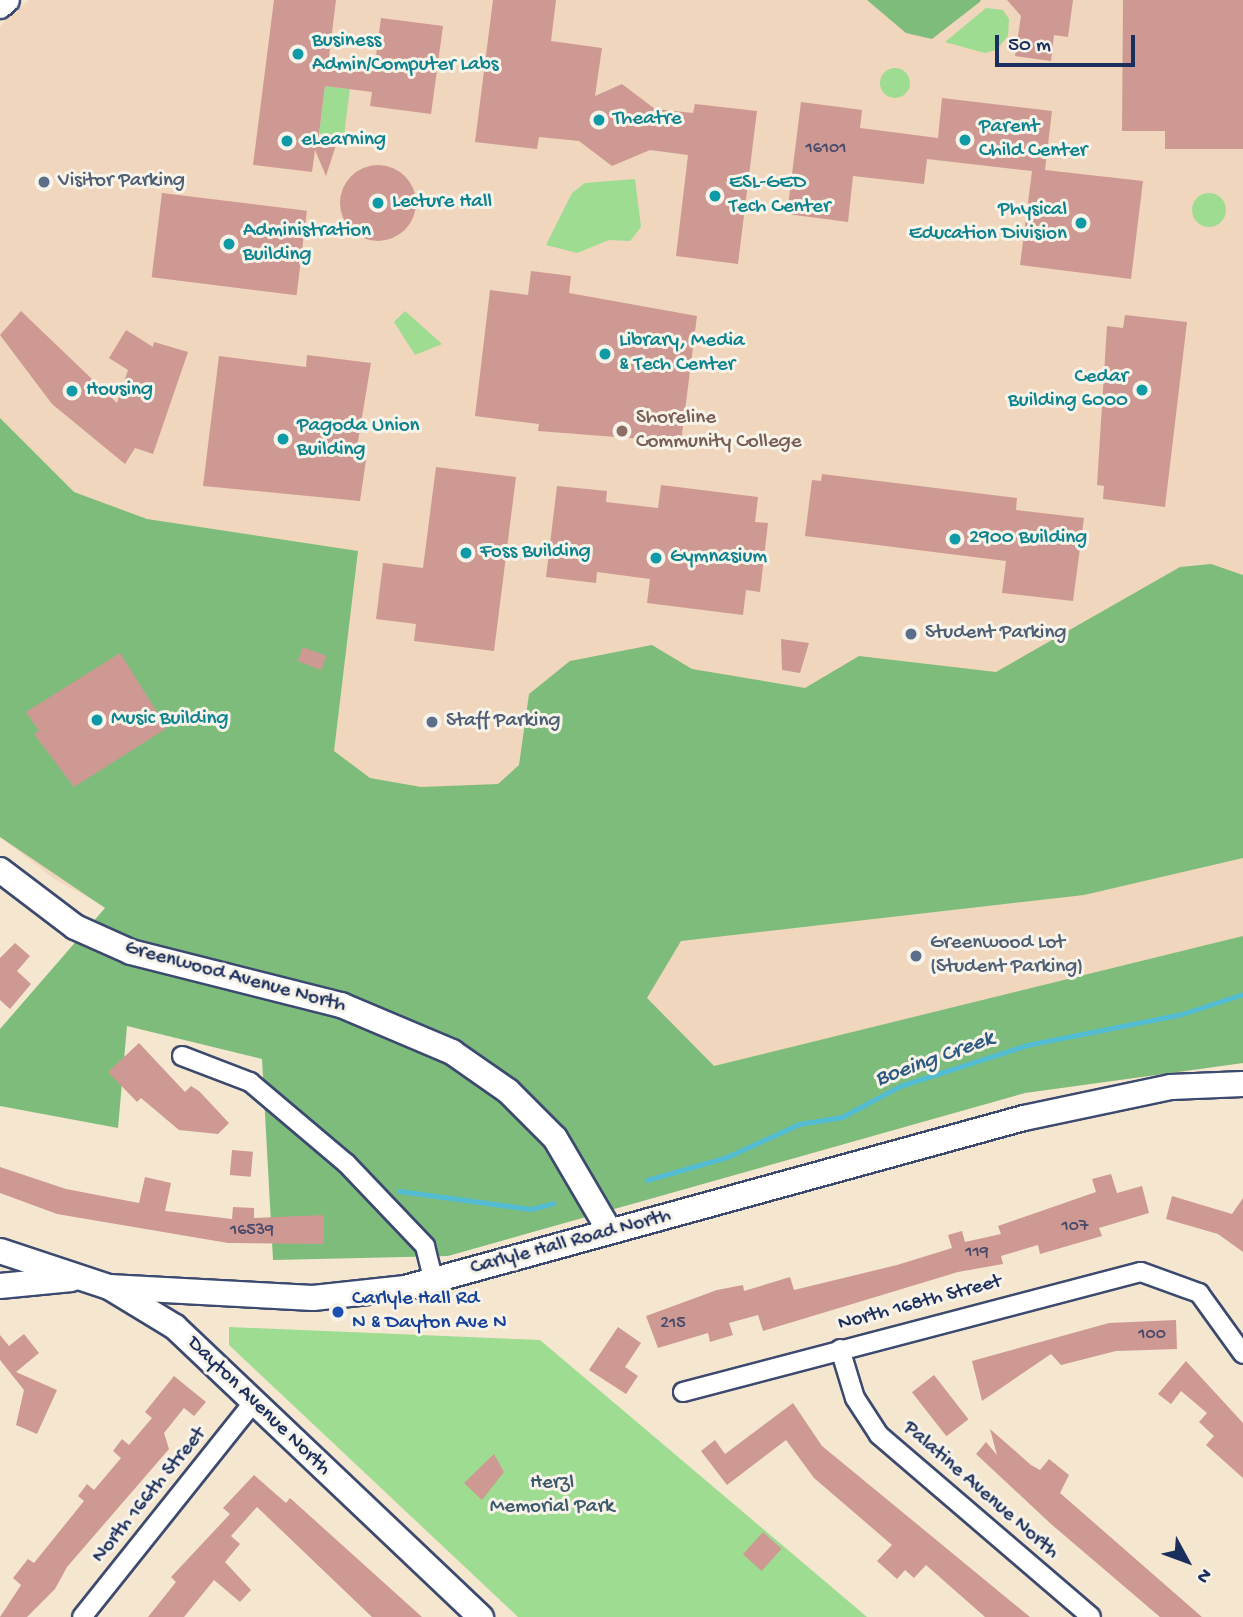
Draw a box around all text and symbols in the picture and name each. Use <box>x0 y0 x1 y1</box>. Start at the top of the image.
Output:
scale bar <box>998 21 1138 65</box>
place label: Business Admin/Computer Labs <box>312 29 499 79</box>
text: 50 m <box>1008 34 1051 59</box>
marker: Business Admin/Computer Labs <box>290 46 306 62</box>
place label: Theatre <box>613 107 682 133</box>
marker: Theatre <box>591 112 607 128</box>
place label: Parent Child Center <box>979 115 1087 165</box>
place label: eLearning <box>301 128 386 154</box>
marker: Parent Child Center <box>957 132 973 148</box>
marker: eLearning <box>279 133 295 149</box>
house number: 16101 <box>805 138 847 160</box>
place label: Visitor Parking <box>58 169 185 195</box>
place label: ESL-GED Tech Center <box>729 171 830 221</box>
marker: Visitor Parking <box>36 174 52 190</box>
marker: ESL-GED Tech Center <box>707 188 723 204</box>
place label: Lecture Hall <box>392 190 492 216</box>
marker: Lecture Hall <box>370 195 386 211</box>
place label: Physical Education Division <box>909 198 1067 248</box>
marker: Physical Education Division <box>1073 215 1089 231</box>
place label: Administration Building <box>243 219 371 269</box>
marker: Administration Building <box>221 236 237 252</box>
place label: Library, Media & Tech Center <box>619 329 745 379</box>
marker: Library, Media & Tech Center <box>597 346 613 362</box>
place label: Cedar Building 6000 <box>1008 365 1128 415</box>
place label: Housing <box>86 378 153 404</box>
marker: Cedar Building 6000 <box>1134 382 1150 398</box>
marker: Housing <box>64 383 80 399</box>
place label: Shoreline Community College <box>636 406 802 456</box>
place label: Pagoda Union Building <box>297 414 420 464</box>
marker: Shoreline Community College <box>614 423 630 439</box>
marker: Pagoda Union Building <box>275 431 291 447</box>
place label: 2900 Building <box>969 526 1087 552</box>
marker: 2900 Building <box>947 531 963 547</box>
place label: Foss Building <box>480 540 591 566</box>
marker: Foss Building <box>458 545 474 561</box>
place label: Gymnasium <box>670 545 767 571</box>
marker: Gymnasium <box>648 550 664 566</box>
place label: Student Parking <box>925 621 1066 647</box>
marker: Student Parking <box>903 626 919 642</box>
place label: Music Building <box>111 707 228 733</box>
place label: Staff Parking <box>446 709 560 735</box>
marker: Music Building <box>89 712 105 728</box>
marker: Staff Parking <box>424 714 440 730</box>
place label: Greenwood Lot (Student Parking) <box>930 931 1083 981</box>
street label: Greenwood Avenue North <box>122 936 348 1020</box>
marker: Greenwood Lot (Student Parking) <box>908 948 924 964</box>
water label: Boeing Creek <box>872 1026 998 1094</box>
street label: Carlyle Hall Road North <box>468 1204 674 1282</box>
house number: 107 <box>1062 1216 1088 1238</box>
house number: 16539 <box>230 1220 274 1242</box>
house number: 119 <box>965 1242 989 1264</box>
street label: North 168th Street <box>835 1270 1005 1338</box>
place label: Carlyle Hall Rd N & Dayton Ave N <box>352 1287 507 1337</box>
marker: Carlyle Hall Rd N & Dayton Ave N <box>330 1304 346 1320</box>
house number: 215 <box>660 1313 686 1335</box>
house number: 100 <box>1138 1324 1166 1346</box>
street label: Dayton Avenue North <box>181 1332 335 1482</box>
street label: Palatine Avenue North <box>897 1416 1063 1566</box>
street label: North 166th Street <box>88 1423 212 1569</box>
park label: Herzl Memorial Park <box>490 1471 614 1521</box>
north arrow <box>1152 1526 1222 1596</box>
text: N <box>1190 1563 1216 1587</box>

